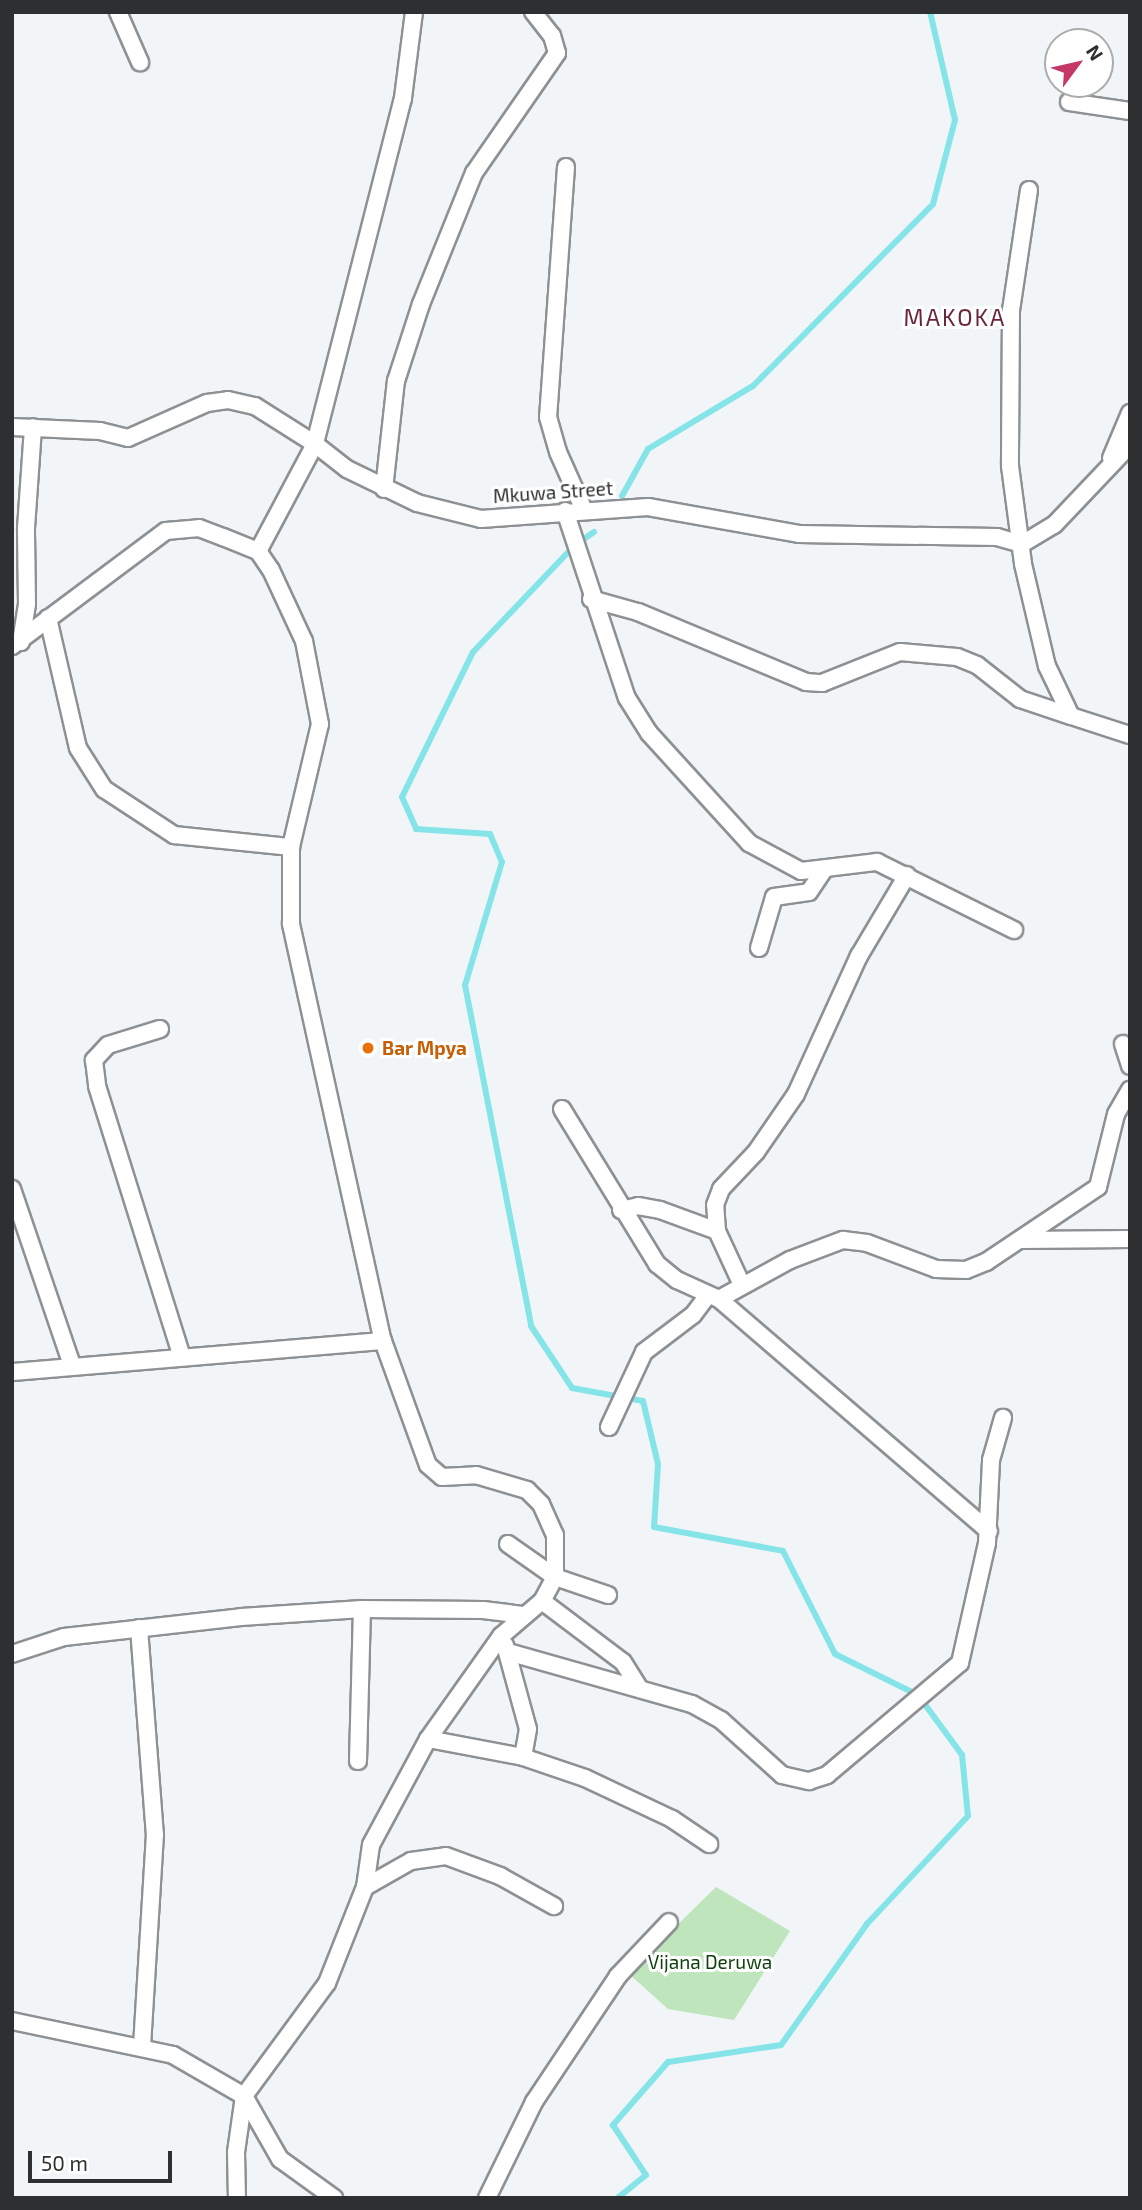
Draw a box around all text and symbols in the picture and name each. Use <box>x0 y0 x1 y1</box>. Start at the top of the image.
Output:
north arrow <box>1044 28 1114 98</box>
text: N <box>1082 40 1109 64</box>
district label: MAKOKA <box>904 303 1006 331</box>
street label: Mkuwa Street <box>492 476 614 508</box>
place label: Bar Mpya <box>382 1037 467 1059</box>
marker: Bar Mpya <box>360 1040 376 1056</box>
park label: Vijana Deruwa <box>648 1951 772 1973</box>
scale bar <box>32 2136 175 2180</box>
text: 50 m <box>41 2150 88 2175</box>

